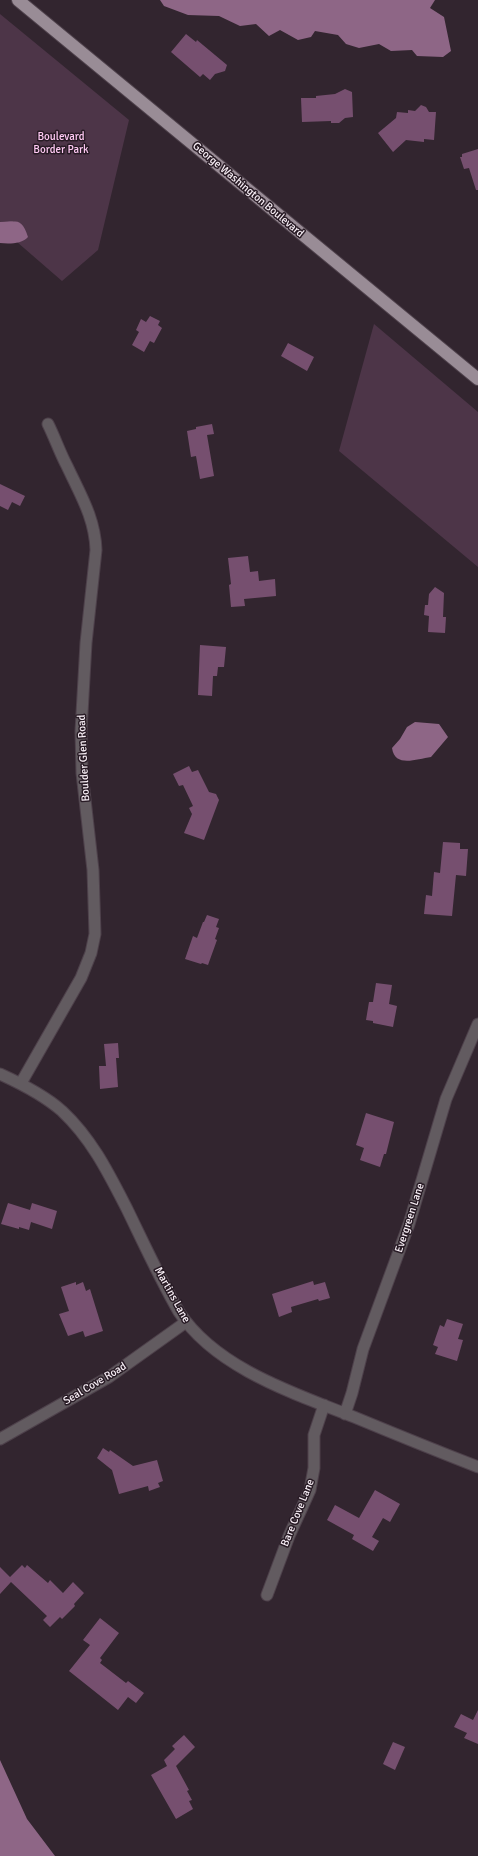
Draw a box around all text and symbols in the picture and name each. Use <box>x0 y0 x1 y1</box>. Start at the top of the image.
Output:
park label: Boulevard Border Park <box>33 130 89 156</box>
street label: George Washington Boulevard <box>190 140 306 240</box>
street label: Boulder Glen Road <box>75 714 93 802</box>
street label: Evergreen Lane <box>393 1182 427 1254</box>
street label: Martins Lane <box>151 1265 193 1325</box>
street label: Seal Cove Road <box>61 1360 129 1408</box>
street label: Bare Cove Lane <box>278 1477 318 1549</box>

